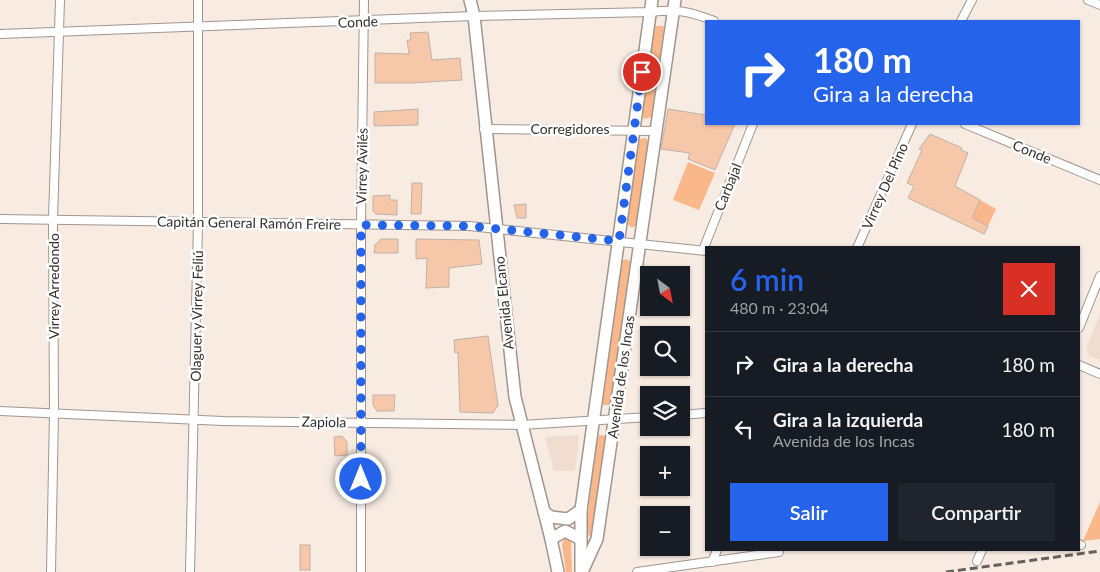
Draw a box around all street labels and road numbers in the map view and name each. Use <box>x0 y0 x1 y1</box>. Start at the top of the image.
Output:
street label: Conde <box>338 12 378 31</box>
street label: Corregidores <box>530 120 610 137</box>
street label: Virrey Avilés <box>352 128 371 204</box>
street label: Conde <box>1010 136 1054 167</box>
street label: Virrey Del Pino <box>858 140 911 232</box>
street label: Carbajal <box>710 161 745 213</box>
street label: Capitán General Ramón Freire <box>157 212 341 233</box>
street label: Virrey Arredondo <box>45 233 62 339</box>
street label: Olaguer y Virrey Feliú <box>187 250 206 382</box>
street label: Avenida Elcano <box>490 256 517 350</box>
street label: Avenida de los Incas <box>603 314 638 439</box>
street label: Zapiola <box>301 413 347 430</box>

